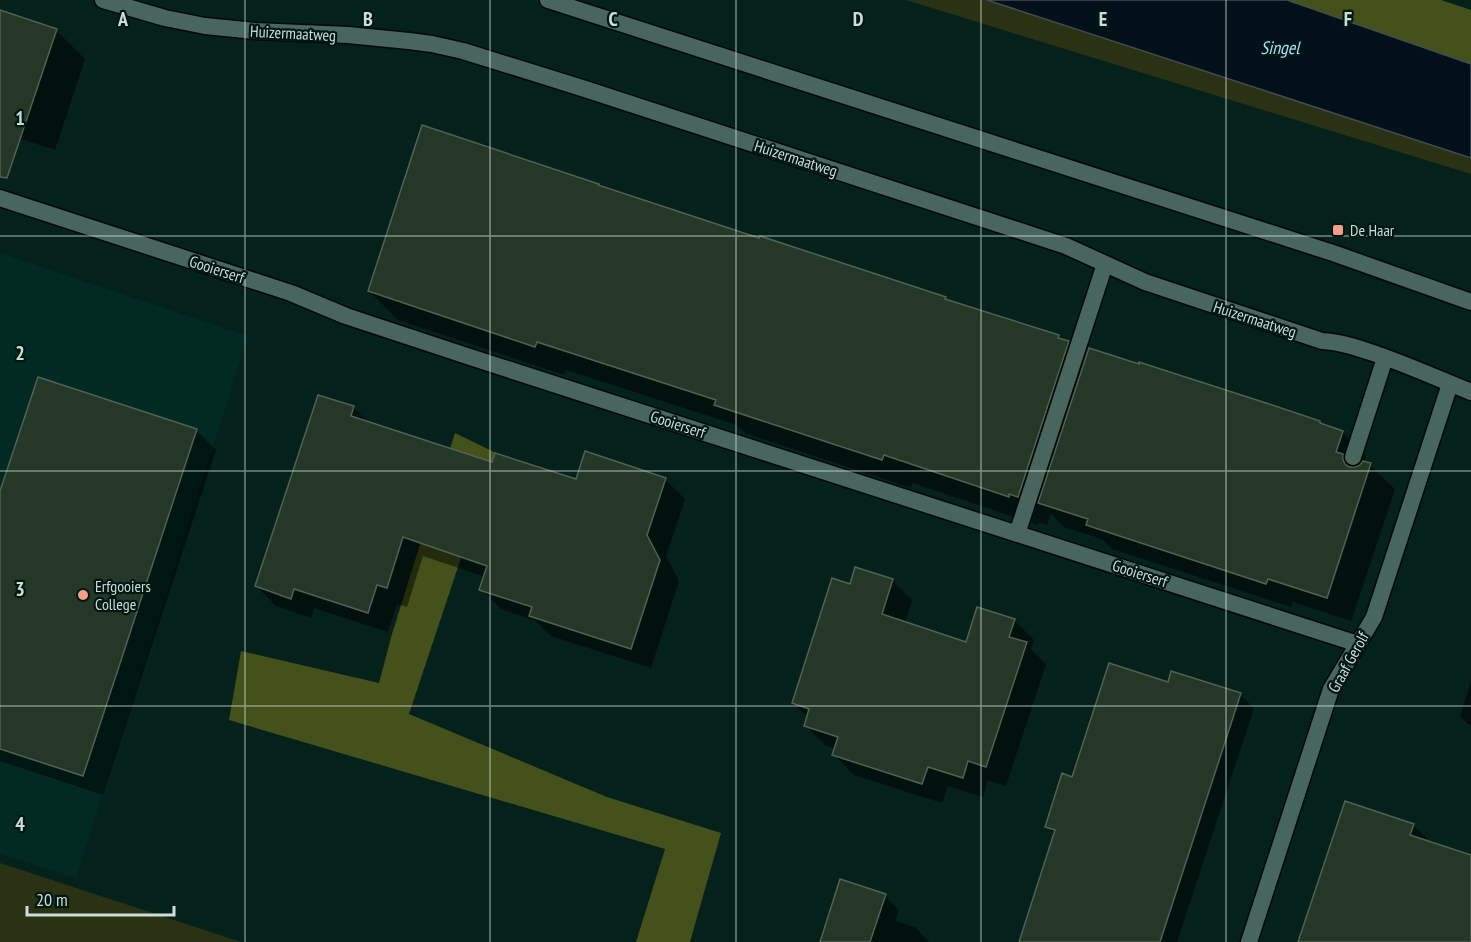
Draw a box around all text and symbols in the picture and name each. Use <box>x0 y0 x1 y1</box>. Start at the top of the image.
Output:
text: A <box>117 6 129 32</box>
text: B <box>363 6 373 32</box>
text: C <box>608 6 618 32</box>
text: D <box>853 6 864 32</box>
text: E <box>1099 6 1107 32</box>
text: F <box>1344 6 1352 32</box>
street label: Huizermaatweg <box>250 21 336 45</box>
water label: Singel <box>1261 36 1301 59</box>
text: 1 <box>15 105 25 131</box>
street label: Huizermaatweg <box>752 135 840 181</box>
place label: De Haar <box>1350 220 1395 240</box>
marker: De Haar <box>1331 223 1345 237</box>
street label: Gooierserf <box>187 251 248 288</box>
street label: Huizermaatweg <box>1211 296 1299 342</box>
text: 2 <box>15 340 25 366</box>
street label: Gooierserf <box>648 406 709 443</box>
street label: Gooierserf <box>1110 555 1171 592</box>
text: 3 <box>15 576 25 602</box>
place label: Erfgooiers College <box>95 576 151 614</box>
marker: Erfgooiers College <box>76 588 90 602</box>
street label: Graaf Gerolf <box>1323 627 1373 696</box>
text: 4 <box>15 811 25 837</box>
scale bar <box>27 879 174 917</box>
text: 20 m <box>36 888 68 911</box>

